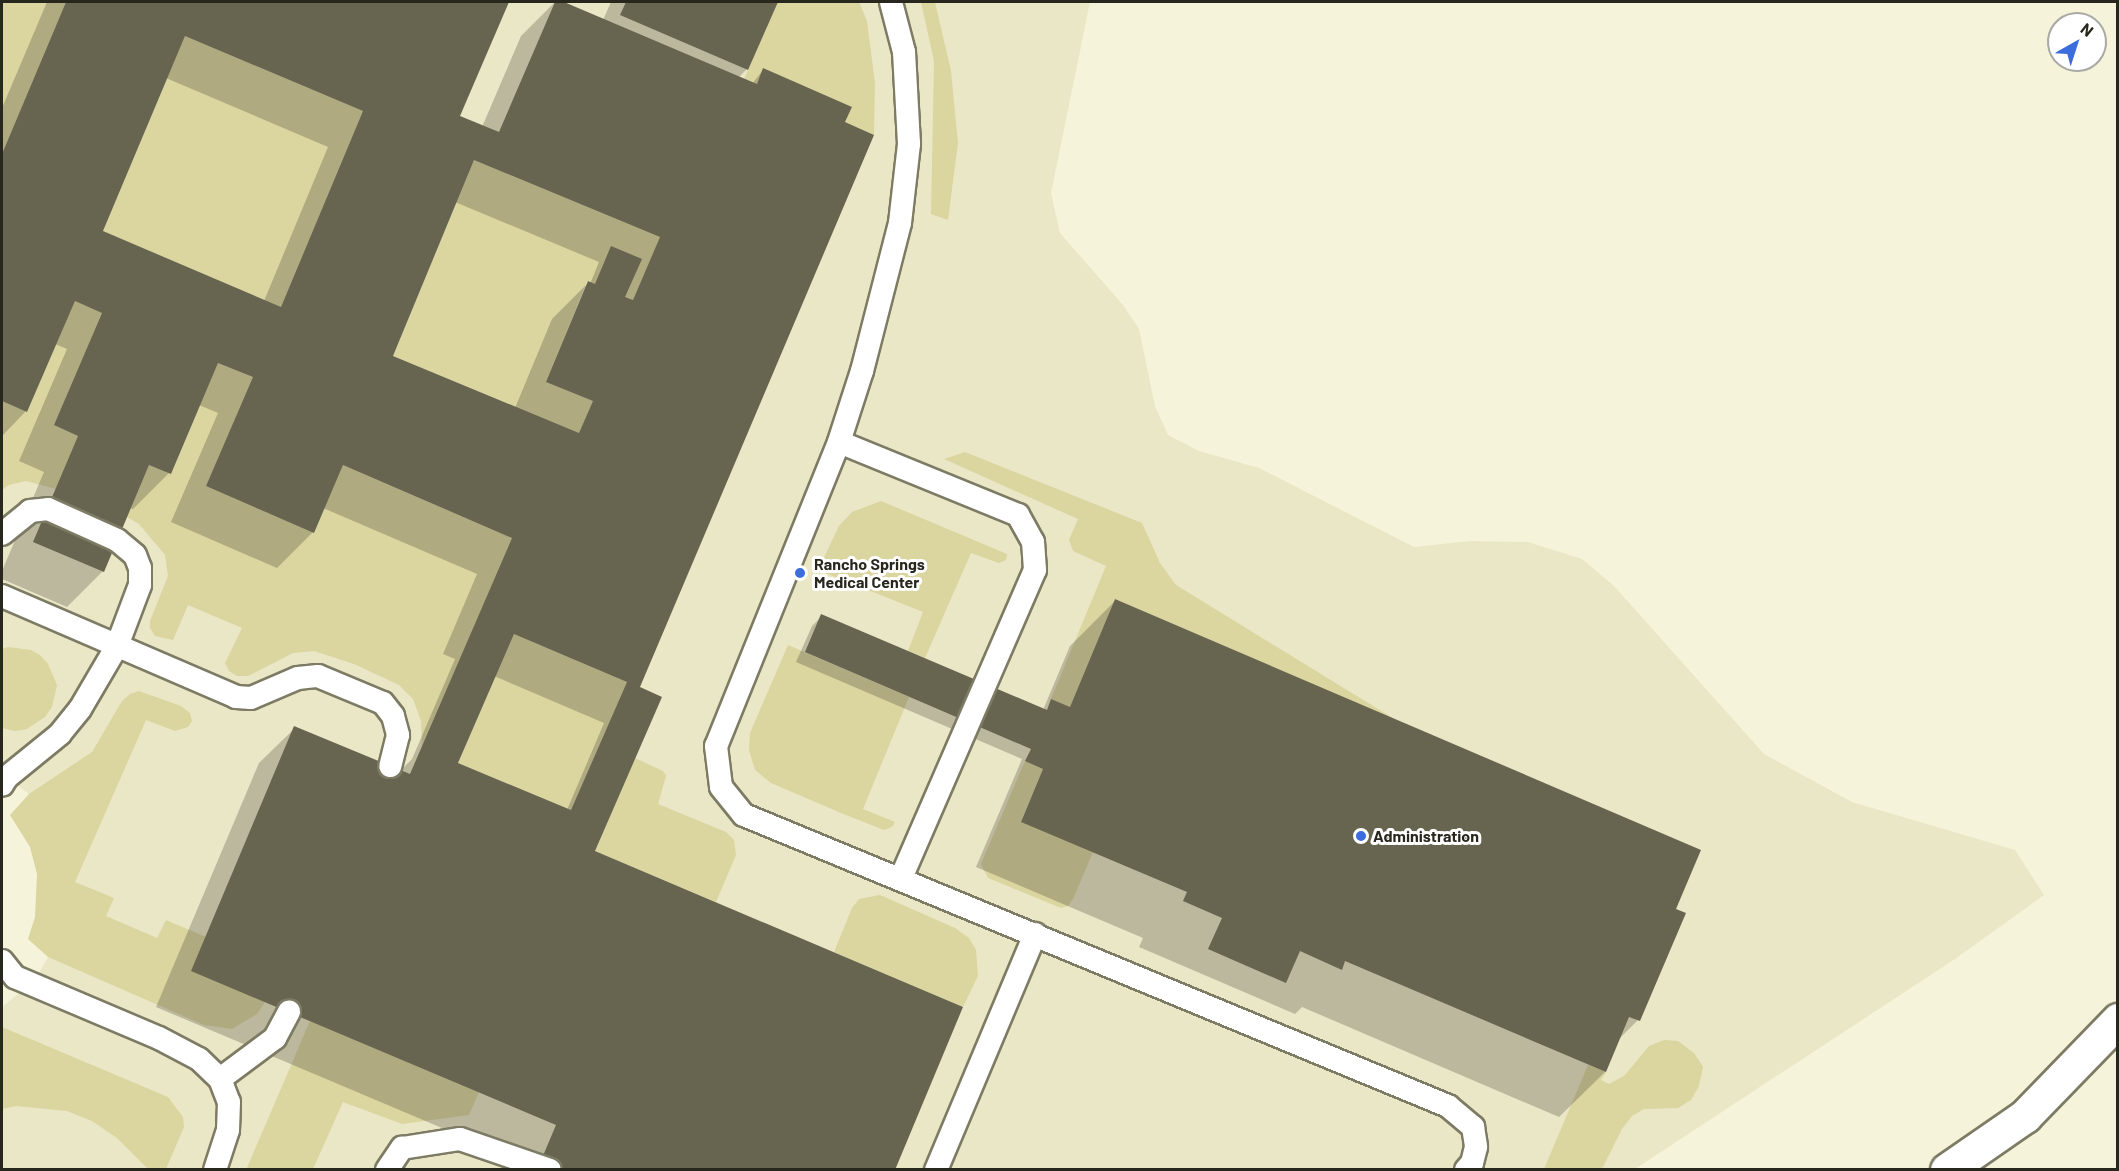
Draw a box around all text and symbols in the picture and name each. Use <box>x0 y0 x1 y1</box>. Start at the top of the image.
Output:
north arrow <box>2047 12 2107 72</box>
text: N <box>2077 18 2097 40</box>
place label: Rancho Springs Medical Center <box>814 554 925 592</box>
marker: Rancho Springs Medical Center <box>791 564 809 582</box>
place label: Administration <box>1373 826 1479 846</box>
marker: Administration <box>1354 829 1368 843</box>

